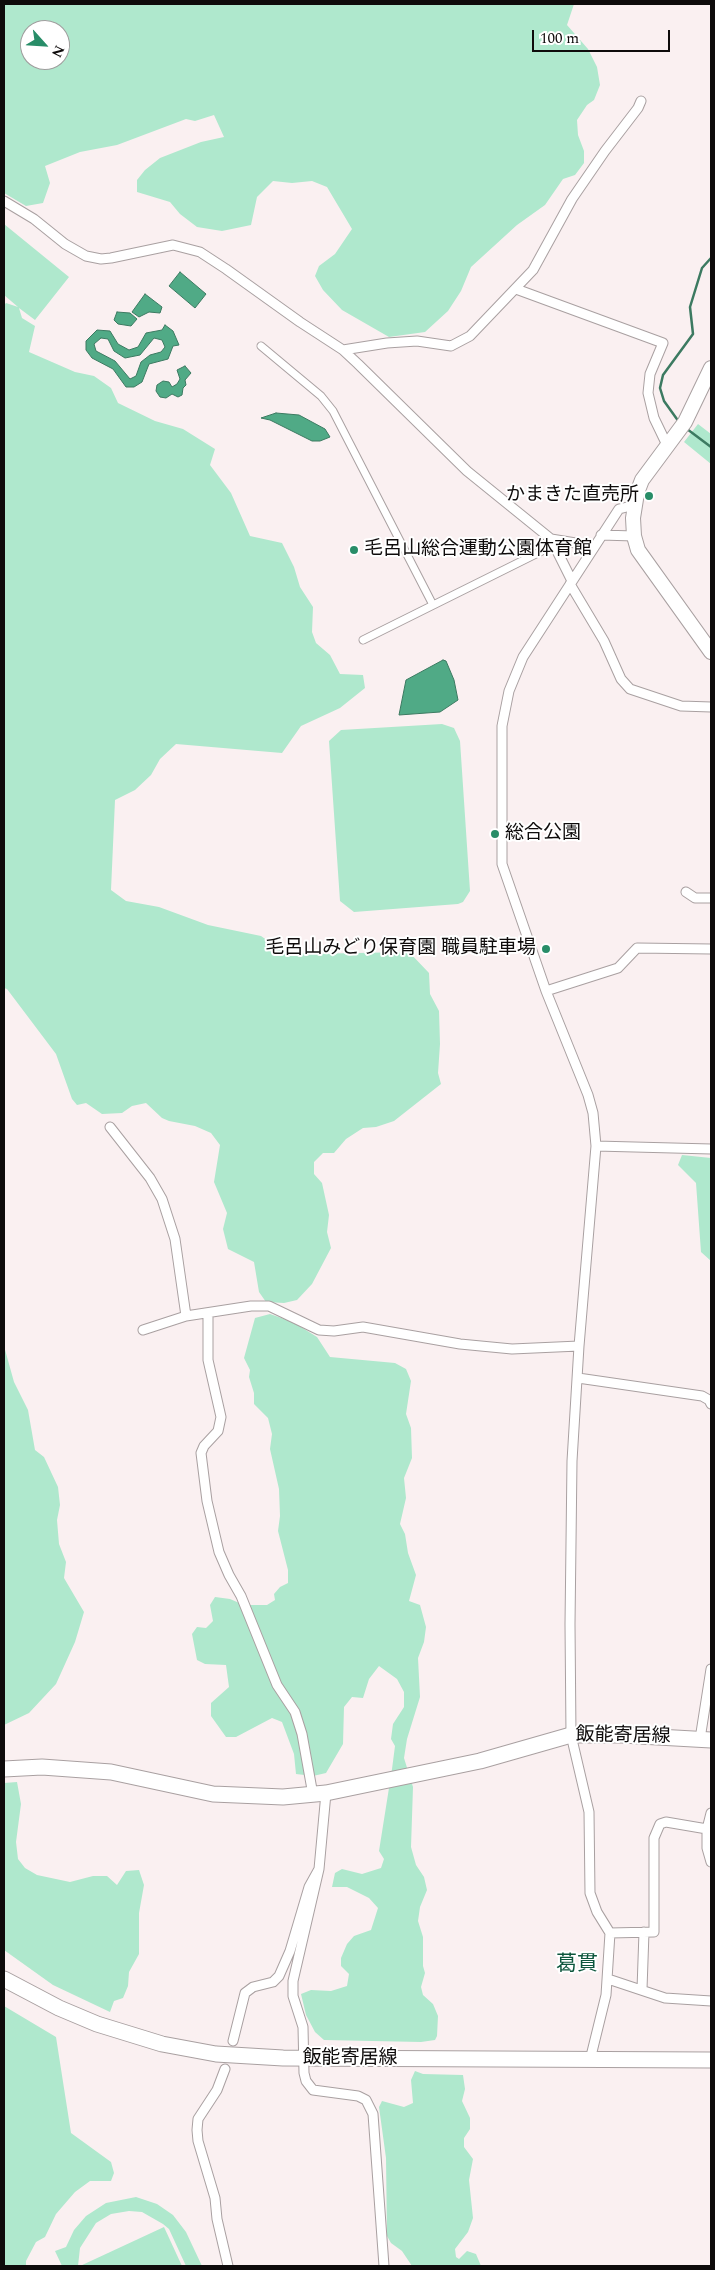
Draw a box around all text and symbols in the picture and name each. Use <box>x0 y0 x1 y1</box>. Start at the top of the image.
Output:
north arrow <box>20 20 70 70</box>
scale bar <box>535 20 672 52</box>
text: 100 m <box>540 27 579 50</box>
text: N <box>46 42 70 61</box>
place label: かまきた直売所 <box>506 485 639 507</box>
marker: かまきた直売所 <box>643 490 655 502</box>
place label: 毛呂山総合運動公園体育館 <box>364 539 592 561</box>
marker: 毛呂山総合運動公園体育館 <box>348 544 360 556</box>
place label: 総合公園 <box>505 823 581 845</box>
marker: 総合公園 <box>489 828 501 840</box>
place label: 毛呂山みどり保育園 職員駐車場 <box>265 938 536 960</box>
marker: 毛呂山みどり保育園 職員駐車場 <box>540 943 552 955</box>
street label: 飯能寄居線 <box>575 1725 671 1749</box>
district label: 葛貫 <box>556 1953 598 1979</box>
street label: 飯能寄居線 <box>303 2048 397 2070</box>

